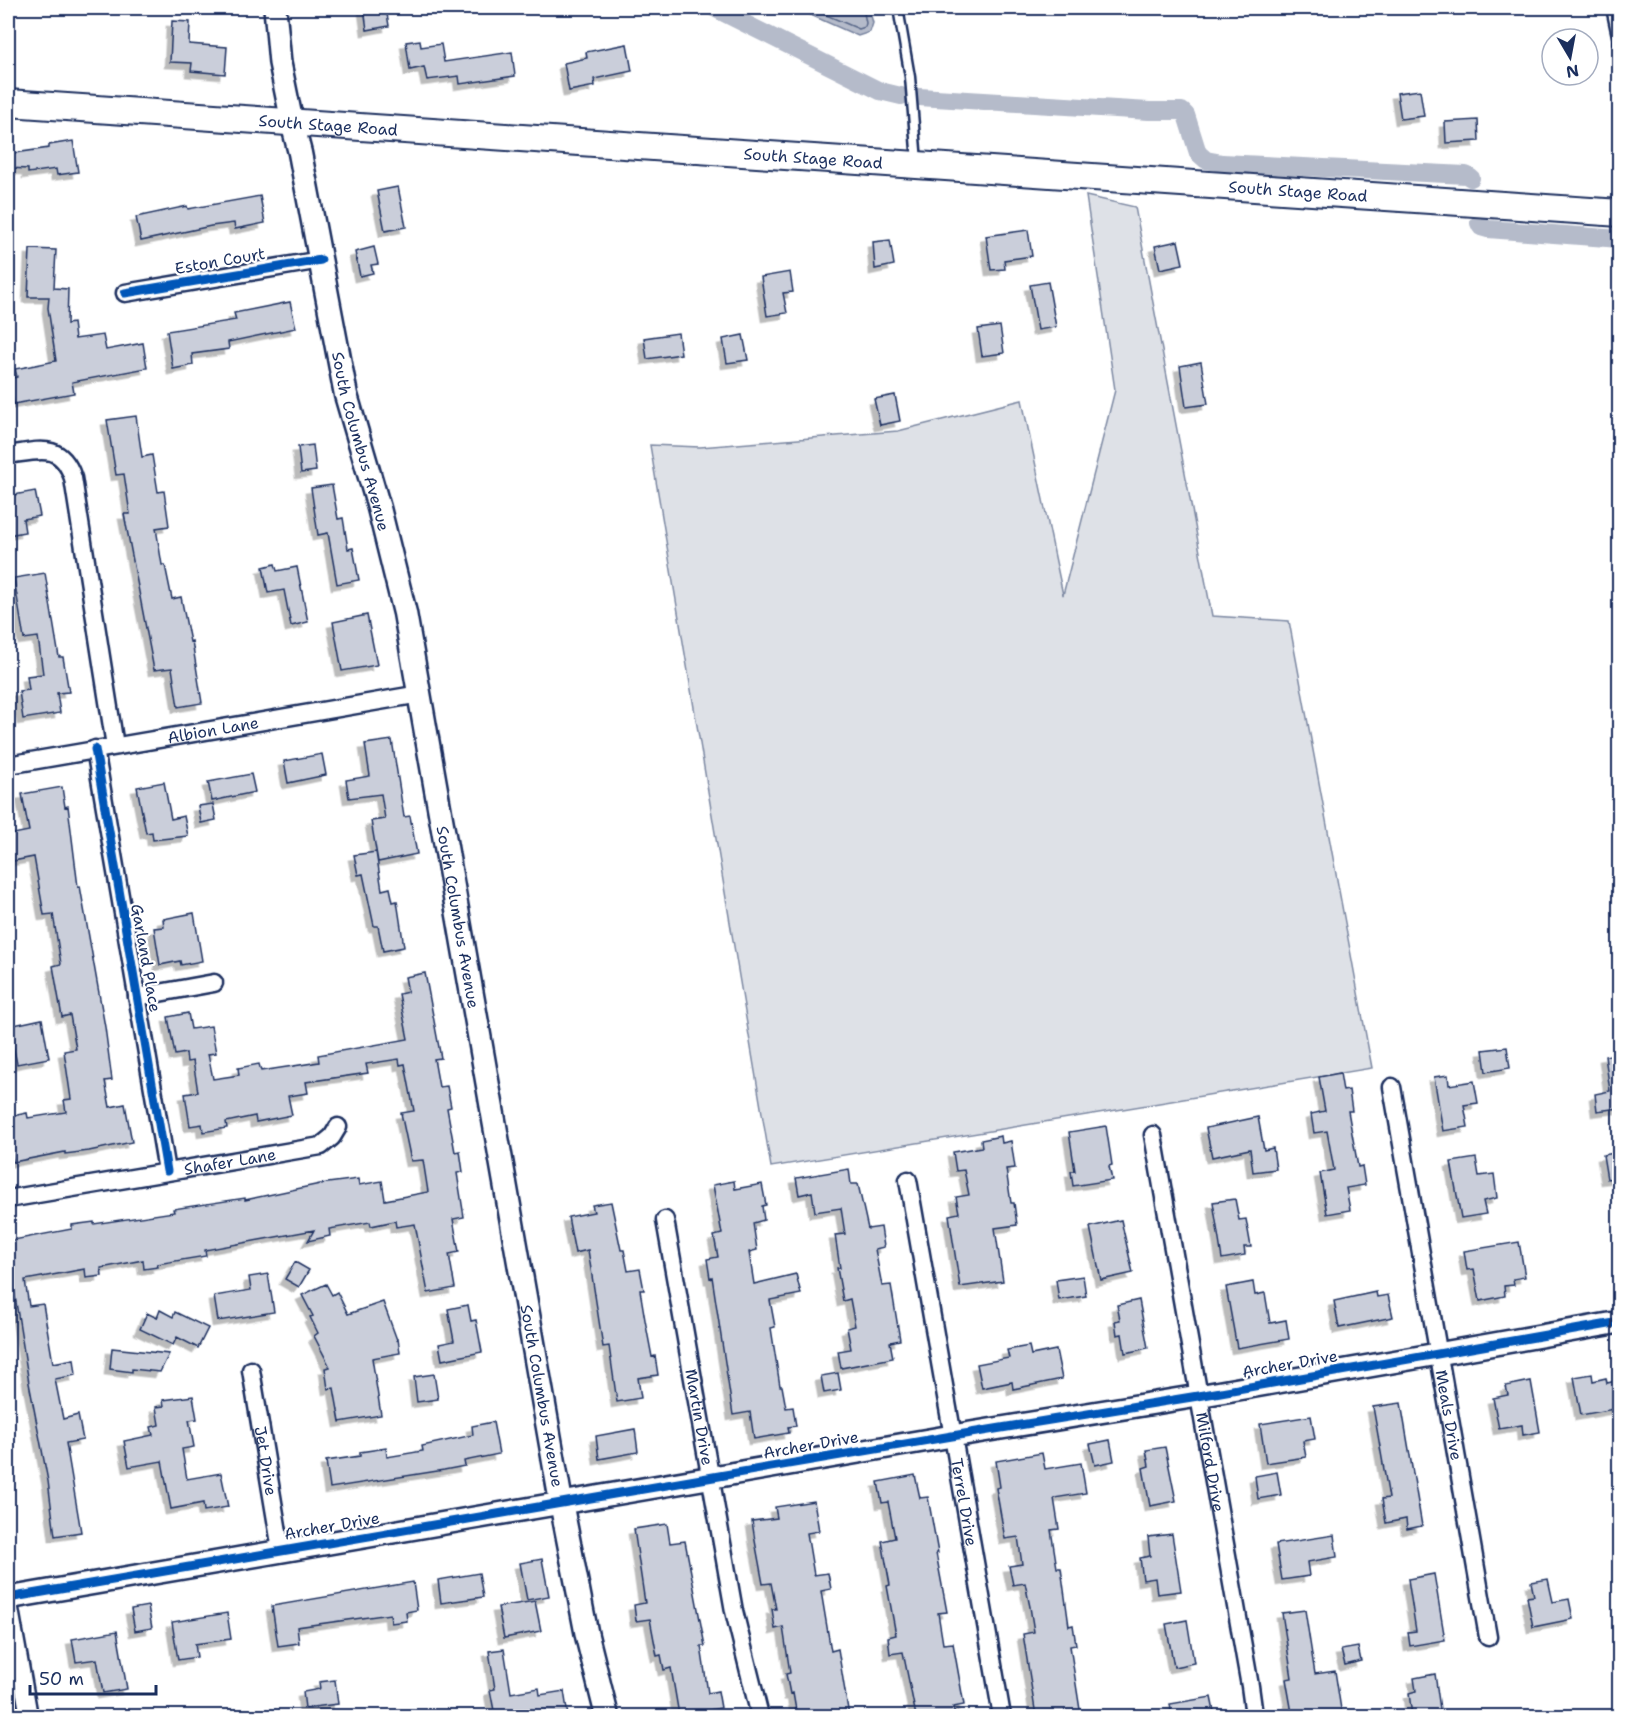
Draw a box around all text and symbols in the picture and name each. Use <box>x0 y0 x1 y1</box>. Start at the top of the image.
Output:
north arrow <box>1540 27 1600 87</box>
text: N <box>1564 60 1581 83</box>
street label: South Stage Road <box>258 110 399 140</box>
street label: South Stage Road <box>743 143 883 173</box>
street label: South Stage Road <box>1228 176 1368 206</box>
street label: Eston Court <box>173 243 267 279</box>
street label: South Columbus Avenue <box>328 350 395 533</box>
street label: Albion Lane <box>166 711 260 748</box>
street label: South Columbus Avenue <box>432 824 485 1010</box>
street label: Garland Place <box>126 902 166 1014</box>
street label: Shafer Lane <box>182 1143 277 1180</box>
street label: South Columbus Avenue <box>516 1303 569 1489</box>
street label: Archer Drive <box>1241 1345 1339 1383</box>
street label: Martin Drive <box>681 1367 719 1467</box>
street label: Meals Drive <box>1431 1368 1467 1462</box>
street label: Milford Drive <box>1191 1410 1230 1514</box>
street label: Jet Drive <box>250 1424 282 1497</box>
street label: Archer Drive <box>762 1426 860 1464</box>
street label: Terrel Drive <box>946 1456 983 1548</box>
street label: Archer Drive <box>283 1507 381 1545</box>
scale bar <box>30 1658 156 1696</box>
text: 50 m <box>39 1667 84 1691</box>

